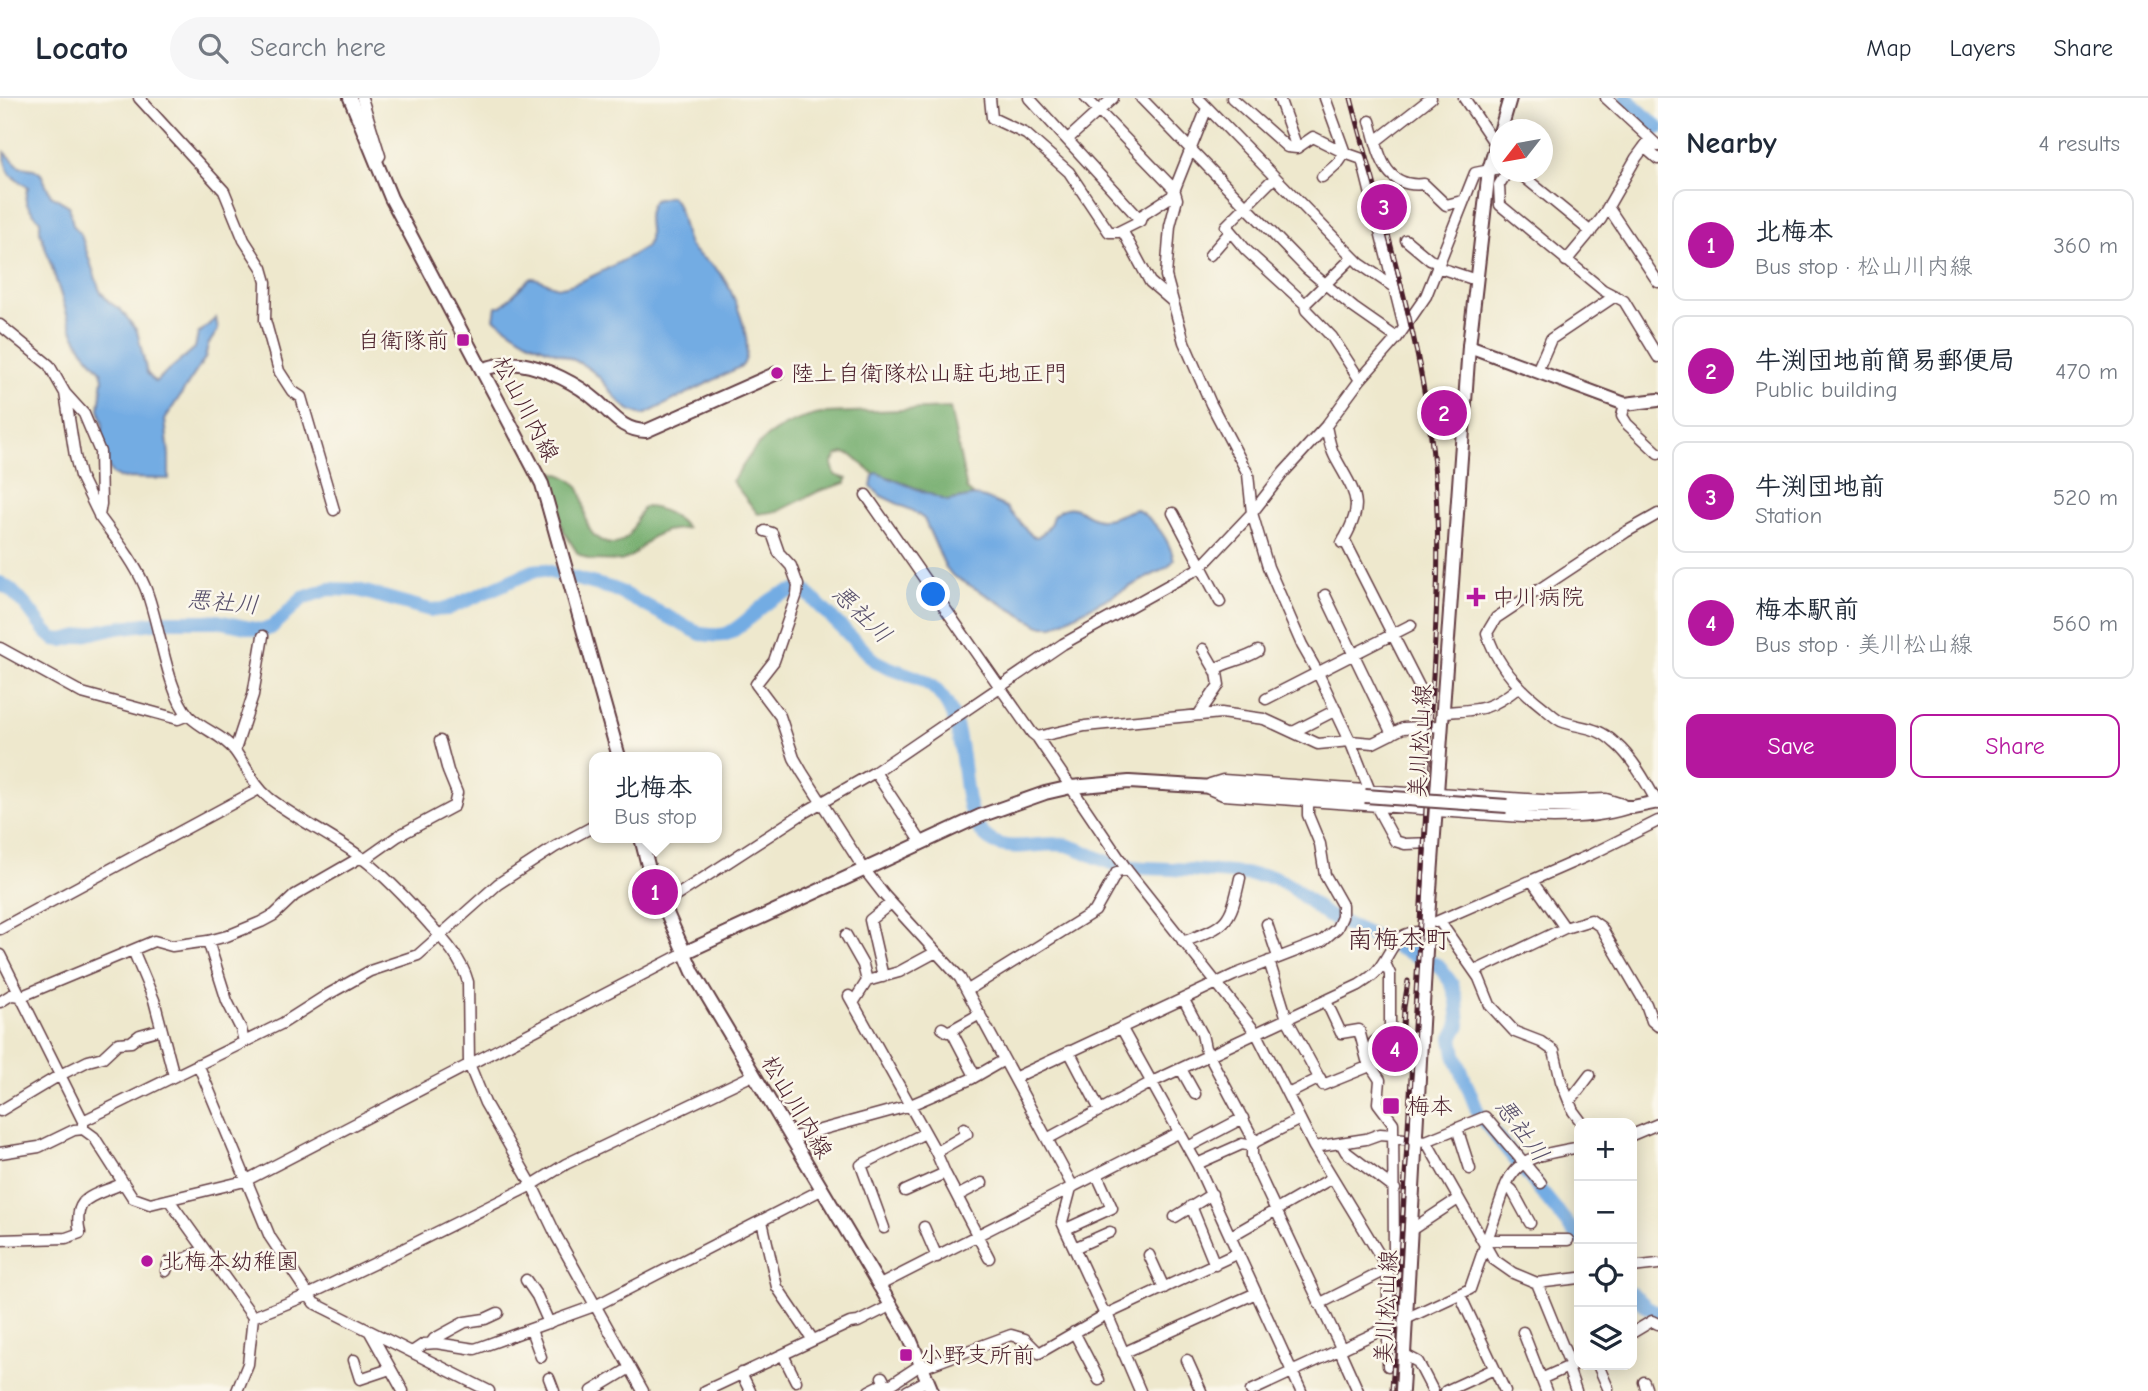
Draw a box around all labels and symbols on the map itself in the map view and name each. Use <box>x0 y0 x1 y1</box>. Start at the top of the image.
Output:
north arrow <box>1490 119 1553 182</box>
pin: 3 <box>1361 181 1407 233</box>
place label: 自衛隊前 <box>357 327 449 354</box>
marker: 自衛隊前 <box>455 332 471 348</box>
street label: 松山川内線 <box>487 352 565 466</box>
place label: 陸上自衛隊松山駐屯地正門 <box>791 360 1067 387</box>
marker: 陸上自衛隊松山駐屯地正門 <box>769 365 785 381</box>
pin: 2 <box>1421 387 1467 439</box>
your location <box>916 577 950 611</box>
water label: 悪社川 <box>826 579 898 649</box>
place label: 中川病院 <box>1492 584 1584 611</box>
water label: 悪社川 <box>186 585 260 619</box>
marker: 中川病院 <box>1466 587 1486 607</box>
street label: 美川松山線 <box>1404 683 1436 799</box>
pin: 1 <box>632 866 678 918</box>
district label: 南梅本町 <box>1347 925 1451 955</box>
pin: 4 <box>1372 1023 1418 1075</box>
street label: 松山川内線 <box>756 1051 838 1163</box>
place label: 梅本 <box>1407 1093 1453 1120</box>
water label: 悪社川 <box>1489 1093 1555 1167</box>
marker: 梅本 <box>1381 1096 1401 1116</box>
place label: 北梅本幼稚園 <box>161 1248 299 1275</box>
street label: 美川松山線 <box>1370 1249 1402 1365</box>
marker: 北梅本幼稚園 <box>139 1253 155 1269</box>
place label: 小野支所前 <box>920 1342 1035 1369</box>
marker: 小野支所前 <box>898 1347 914 1363</box>

